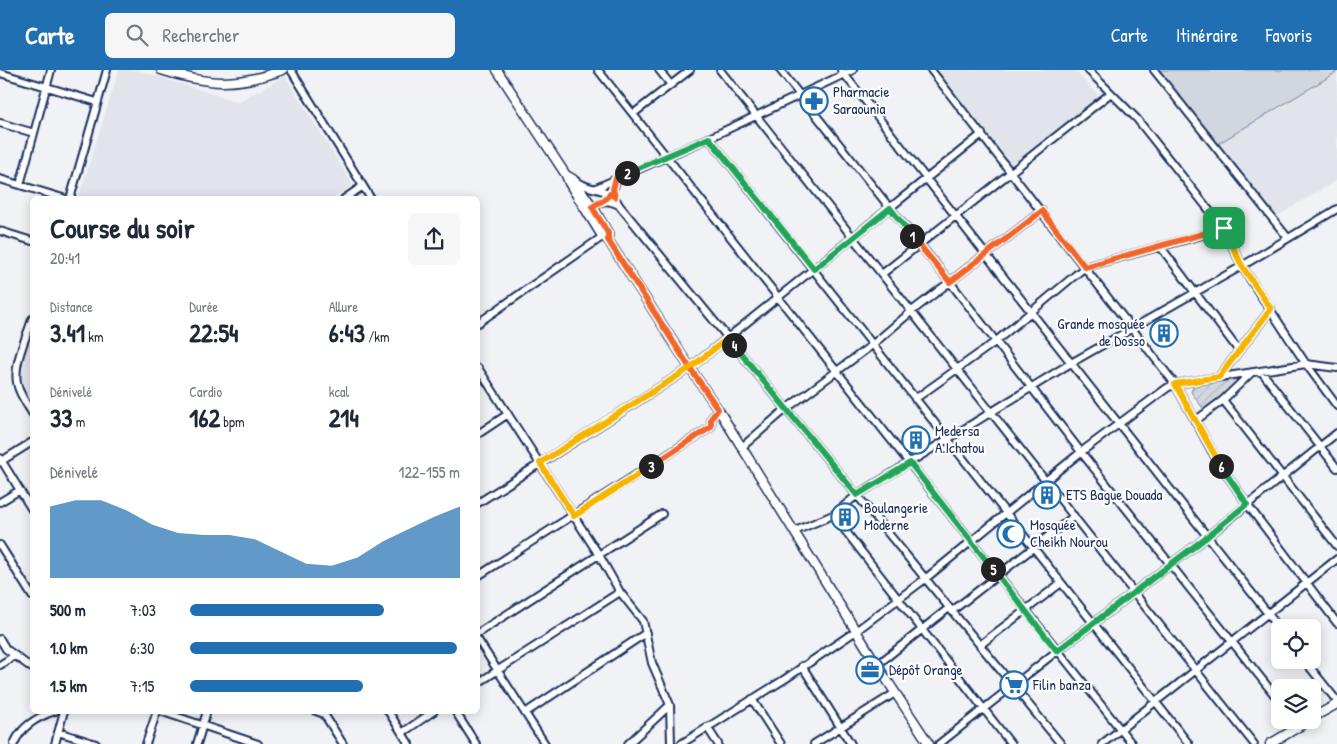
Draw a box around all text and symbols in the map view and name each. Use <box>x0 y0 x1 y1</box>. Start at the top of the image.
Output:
search box <box>105 13 455 58</box>
text: Carte <box>25 19 75 51</box>
icon: search <box>123 21 151 49</box>
text: Rechercher <box>163 22 239 48</box>
text: Carte <box>1111 23 1148 48</box>
text: Itinéraire <box>1176 23 1238 48</box>
text: Favoris <box>1266 23 1312 48</box>
place label: Pharmacie Saraounia <box>833 81 889 119</box>
pharmacy icon: Pharmacie Saraounia <box>799 86 829 116</box>
pin: 2 <box>614 160 640 186</box>
text: 2 <box>624 164 631 183</box>
pin <box>1203 207 1245 249</box>
text: Course du soir <box>50 209 195 247</box>
button: share <box>408 213 460 265</box>
icon: arrive <box>1210 214 1238 242</box>
pin: 1 <box>900 224 924 248</box>
text: 1 <box>910 227 915 246</box>
text: 20:41 <box>50 247 80 269</box>
text: Distance <box>50 297 93 316</box>
text: Durée <box>189 297 218 316</box>
text: Allure <box>329 297 358 316</box>
place label: Grande mosquée de Dosso <box>1057 313 1145 351</box>
text: 3.41 <box>50 316 85 350</box>
text: 22:54 <box>189 316 238 350</box>
text: 6:43 <box>329 316 365 350</box>
building icon: Grande mosquée de Dosso <box>1149 318 1179 348</box>
text: km <box>85 327 104 346</box>
text: /km <box>365 327 390 346</box>
pin: 4 <box>722 332 746 358</box>
text: 4 <box>732 336 737 355</box>
text: Dénivelé <box>50 382 92 401</box>
text: Cardio <box>189 382 222 401</box>
text: kcal <box>329 382 349 401</box>
text: 33 <box>50 401 72 435</box>
text: 162 <box>189 401 220 435</box>
text: 214 <box>329 401 359 435</box>
text: m <box>72 412 85 431</box>
text: bpm <box>220 412 245 431</box>
place label: Medersa A.Ichatou <box>935 420 984 458</box>
building icon: Medersa A.Ichatou <box>901 425 931 455</box>
pin: 3 <box>638 454 664 478</box>
pin: 6 <box>1208 454 1234 478</box>
text: 3 <box>648 457 655 476</box>
text: 6 <box>1219 457 1224 476</box>
text: Dénivelé <box>50 461 98 483</box>
text: 122–155 m <box>399 461 460 483</box>
building icon: ETS Bague Douada <box>1032 480 1062 510</box>
place label: ETS Bague Douada <box>1066 484 1162 505</box>
place label: Boulangerie Moderne <box>864 497 928 535</box>
building icon: Boulangerie Moderne <box>830 502 860 532</box>
place label: Mosquée Cheikh Nourou <box>1030 514 1108 552</box>
mosque icon: Mosquée Cheikh Nourou <box>996 519 1026 549</box>
pin: 5 <box>980 556 1006 582</box>
text: 5 <box>991 560 996 579</box>
text: 500 m <box>50 599 86 621</box>
text: 7:03 <box>130 599 156 621</box>
map controls <box>1271 619 1321 729</box>
button: locate <box>1271 619 1321 669</box>
text: 1.0 km <box>50 637 88 659</box>
text: 6:30 <box>130 637 154 659</box>
office icon: Dépôt Orange <box>855 655 885 685</box>
place label: Dépôt Orange <box>889 659 963 680</box>
supermarket icon: Filin banza <box>999 670 1029 700</box>
place label: Filin banza <box>1032 674 1091 695</box>
text: 1.5 km <box>50 675 87 697</box>
text: 7:15 <box>130 675 154 697</box>
button: layers <box>1271 679 1321 729</box>

